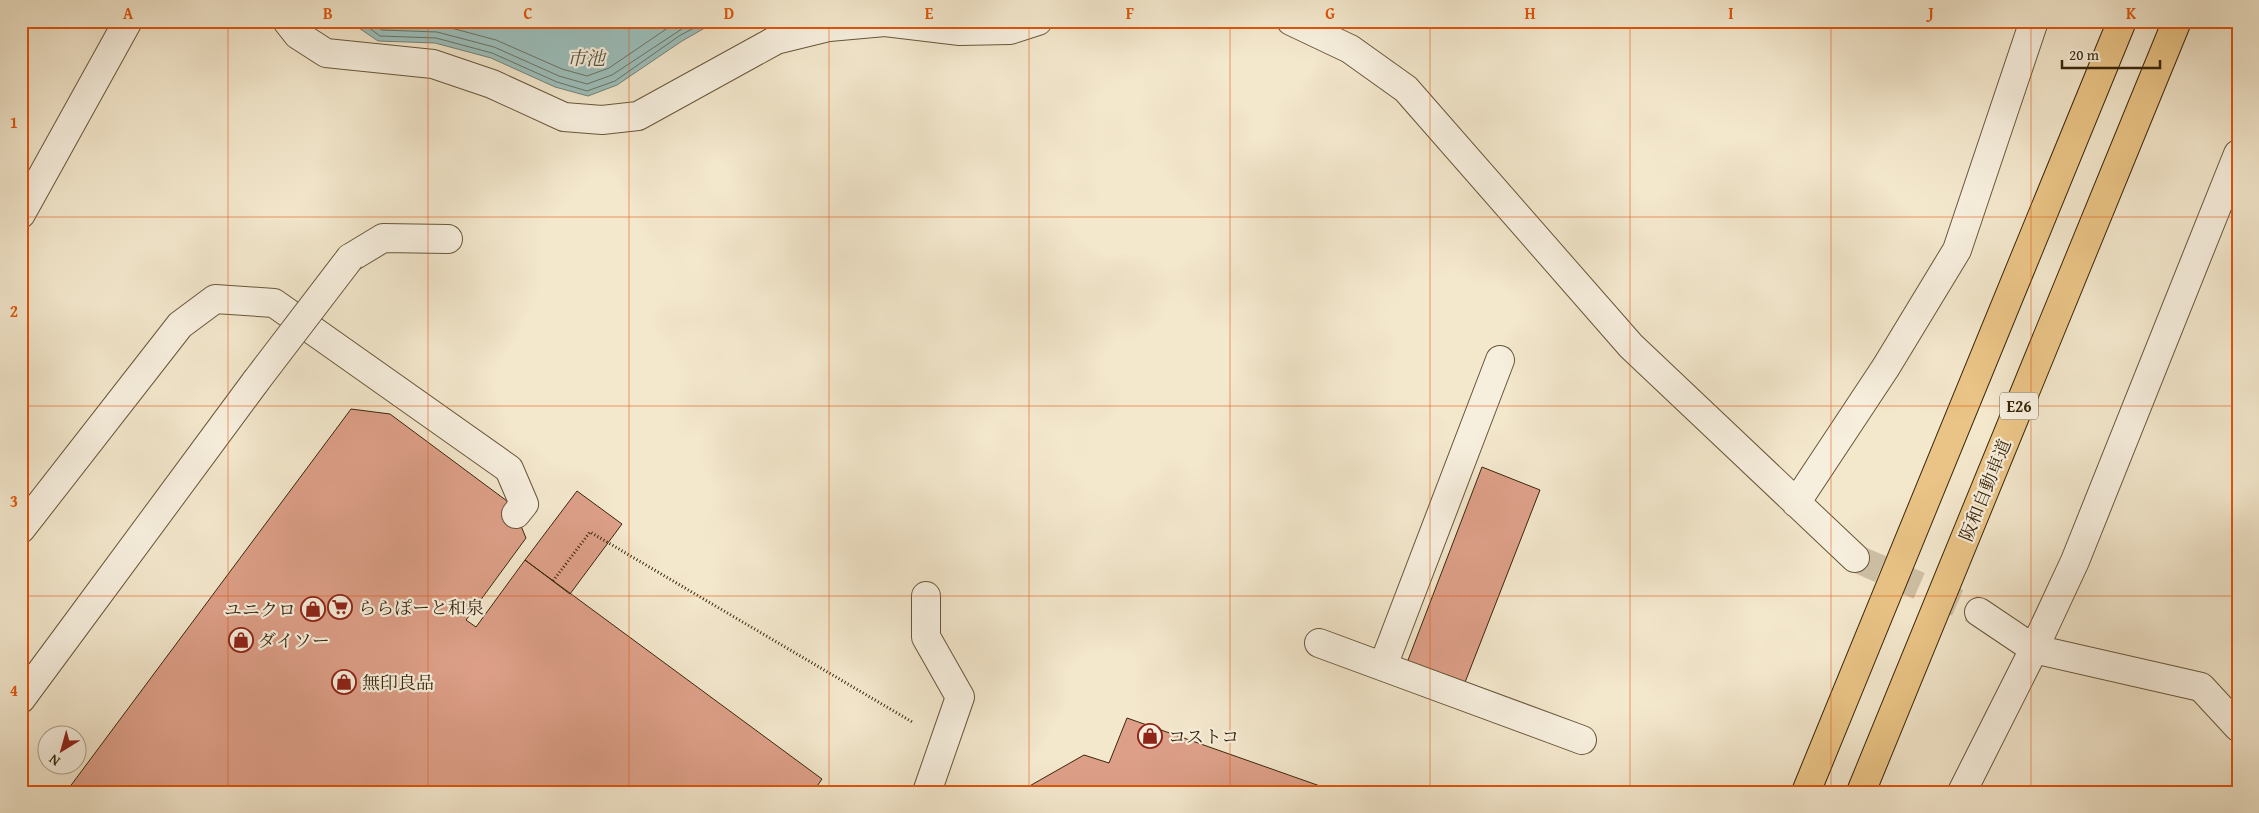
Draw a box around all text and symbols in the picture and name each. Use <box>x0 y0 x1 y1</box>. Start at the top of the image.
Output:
text: A <box>123 1 134 25</box>
text: B <box>323 1 333 25</box>
text: C <box>523 1 533 25</box>
text: D <box>724 1 734 25</box>
text: E <box>925 1 934 25</box>
text: F <box>1126 1 1134 25</box>
text: G <box>1325 1 1335 25</box>
text: H <box>1524 1 1536 25</box>
text: I <box>1728 1 1734 25</box>
text: J <box>1925 1 1934 25</box>
text: K <box>2126 1 2137 25</box>
scale bar <box>2062 38 2159 70</box>
water label: 市池 <box>567 44 607 72</box>
text: 20 m <box>2069 44 2100 65</box>
text: 1 <box>10 110 18 134</box>
text: 2 <box>10 299 18 323</box>
road number: E26 <box>2000 392 2038 420</box>
street label: 阪和自動車道 <box>1952 435 2018 545</box>
text: 3 <box>10 489 18 513</box>
supermarket icon: ららぽーと和泉 <box>327 594 353 620</box>
place label: ららぽーと和泉 <box>358 594 484 621</box>
place label: ユニクロ <box>224 596 296 623</box>
shop icon: ユニクロ <box>300 596 326 622</box>
shop icon: ダイソー <box>228 627 254 653</box>
place label: ダイソー <box>258 627 330 654</box>
shop icon: 無印良品 <box>331 669 357 695</box>
place label: 無印良品 <box>362 669 434 696</box>
text: 4 <box>10 678 18 702</box>
shop icon: コストコ <box>1137 723 1163 749</box>
place label: コストコ <box>1168 723 1239 750</box>
north arrow <box>38 726 88 776</box>
text: N <box>44 749 64 771</box>

